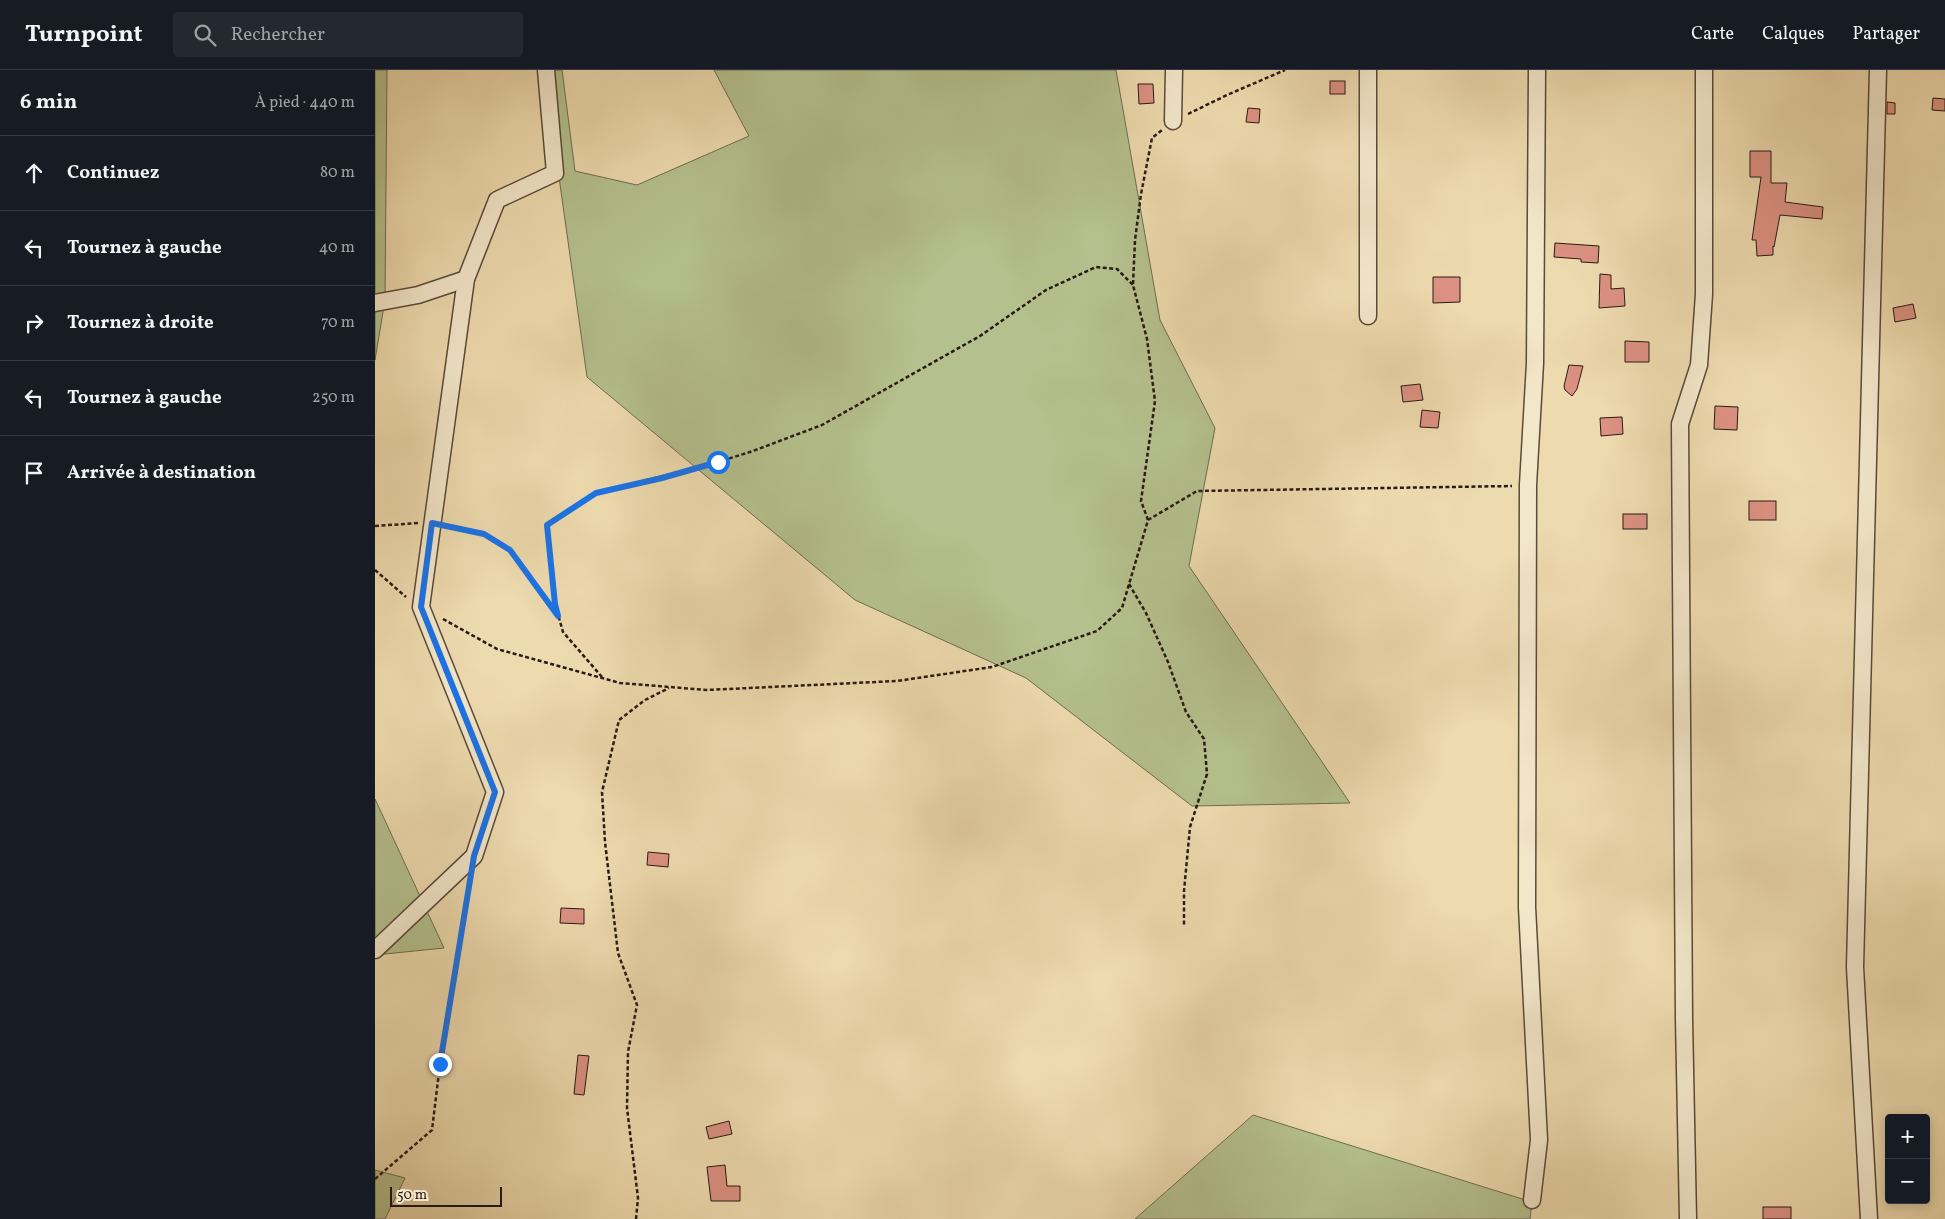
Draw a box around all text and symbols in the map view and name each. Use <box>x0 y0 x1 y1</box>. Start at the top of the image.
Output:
search box <box>173 12 523 57</box>
text: Turnpoint <box>25 18 143 52</box>
icon: search <box>191 21 219 49</box>
text: Rechercher <box>231 22 325 48</box>
text: Carte <box>1691 22 1734 47</box>
text: Calques <box>1762 22 1824 47</box>
text: Partager <box>1852 22 1920 47</box>
text: 6 min <box>20 88 77 117</box>
text: À pied · 440 m <box>255 92 355 114</box>
icon: ahead <box>20 159 48 187</box>
text: Continuez <box>67 160 159 186</box>
text: 80 m <box>320 162 355 184</box>
icon: left <box>20 234 48 262</box>
text: Tournez à gauche <box>67 235 222 261</box>
text: 40 m <box>319 237 355 259</box>
icon: right <box>20 309 48 337</box>
text: Tournez à droite <box>67 310 214 336</box>
text: 70 m <box>321 312 355 334</box>
icon: left <box>20 384 48 412</box>
text: Tournez à gauche <box>67 385 222 411</box>
text: 250 m <box>312 387 355 409</box>
route start <box>707 451 730 474</box>
icon: arrive <box>20 459 48 487</box>
text: Arrivée à destination <box>67 460 256 486</box>
route end <box>429 1053 452 1076</box>
map controls <box>1885 1114 1930 1204</box>
button: + <box>1885 1114 1930 1159</box>
button: − <box>1885 1159 1930 1204</box>
scale bar <box>390 1184 503 1207</box>
text: 50 m <box>397 1186 427 1205</box>

